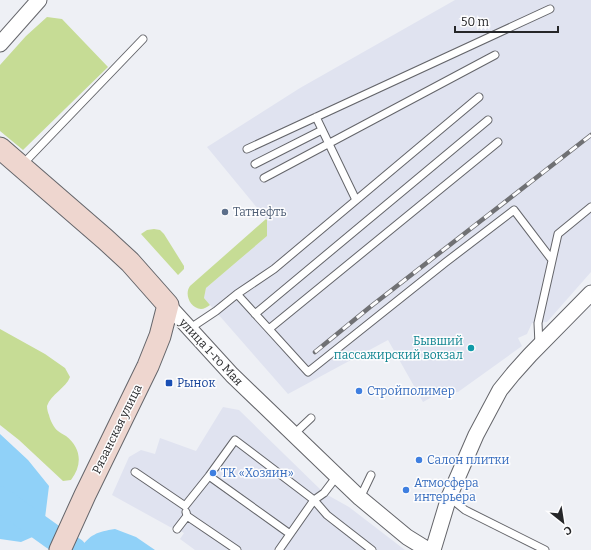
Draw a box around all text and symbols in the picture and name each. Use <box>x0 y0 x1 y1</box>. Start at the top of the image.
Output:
scale bar <box>455 8 558 34</box>
text: 50 m <box>461 15 490 29</box>
place label: Татнефть <box>233 205 286 219</box>
marker: Татнефть <box>220 207 230 217</box>
street label: улица 1-го Мая <box>176 315 246 389</box>
place label: Бывший пассажирский вокзал <box>334 334 463 362</box>
marker: Бывший пассажирский вокзал <box>466 343 476 353</box>
place label: Рынок <box>177 376 215 390</box>
marker: Рынок <box>164 378 174 388</box>
street label: Рязанская улица <box>89 382 145 476</box>
place label: Стройполимер <box>367 384 455 398</box>
marker: Стройполимер <box>354 386 364 396</box>
place label: Салон плитки <box>427 453 509 467</box>
marker: Салон плитки <box>414 455 424 465</box>
place label: ТК «Хозяин» <box>221 466 294 480</box>
marker: ТК «Хозяин» <box>208 468 218 478</box>
place label: Атмосфера интерьера <box>414 476 479 504</box>
marker: Атмосфера интерьера <box>401 485 411 495</box>
north arrow <box>543 502 583 542</box>
text: С <box>561 523 574 538</box>

